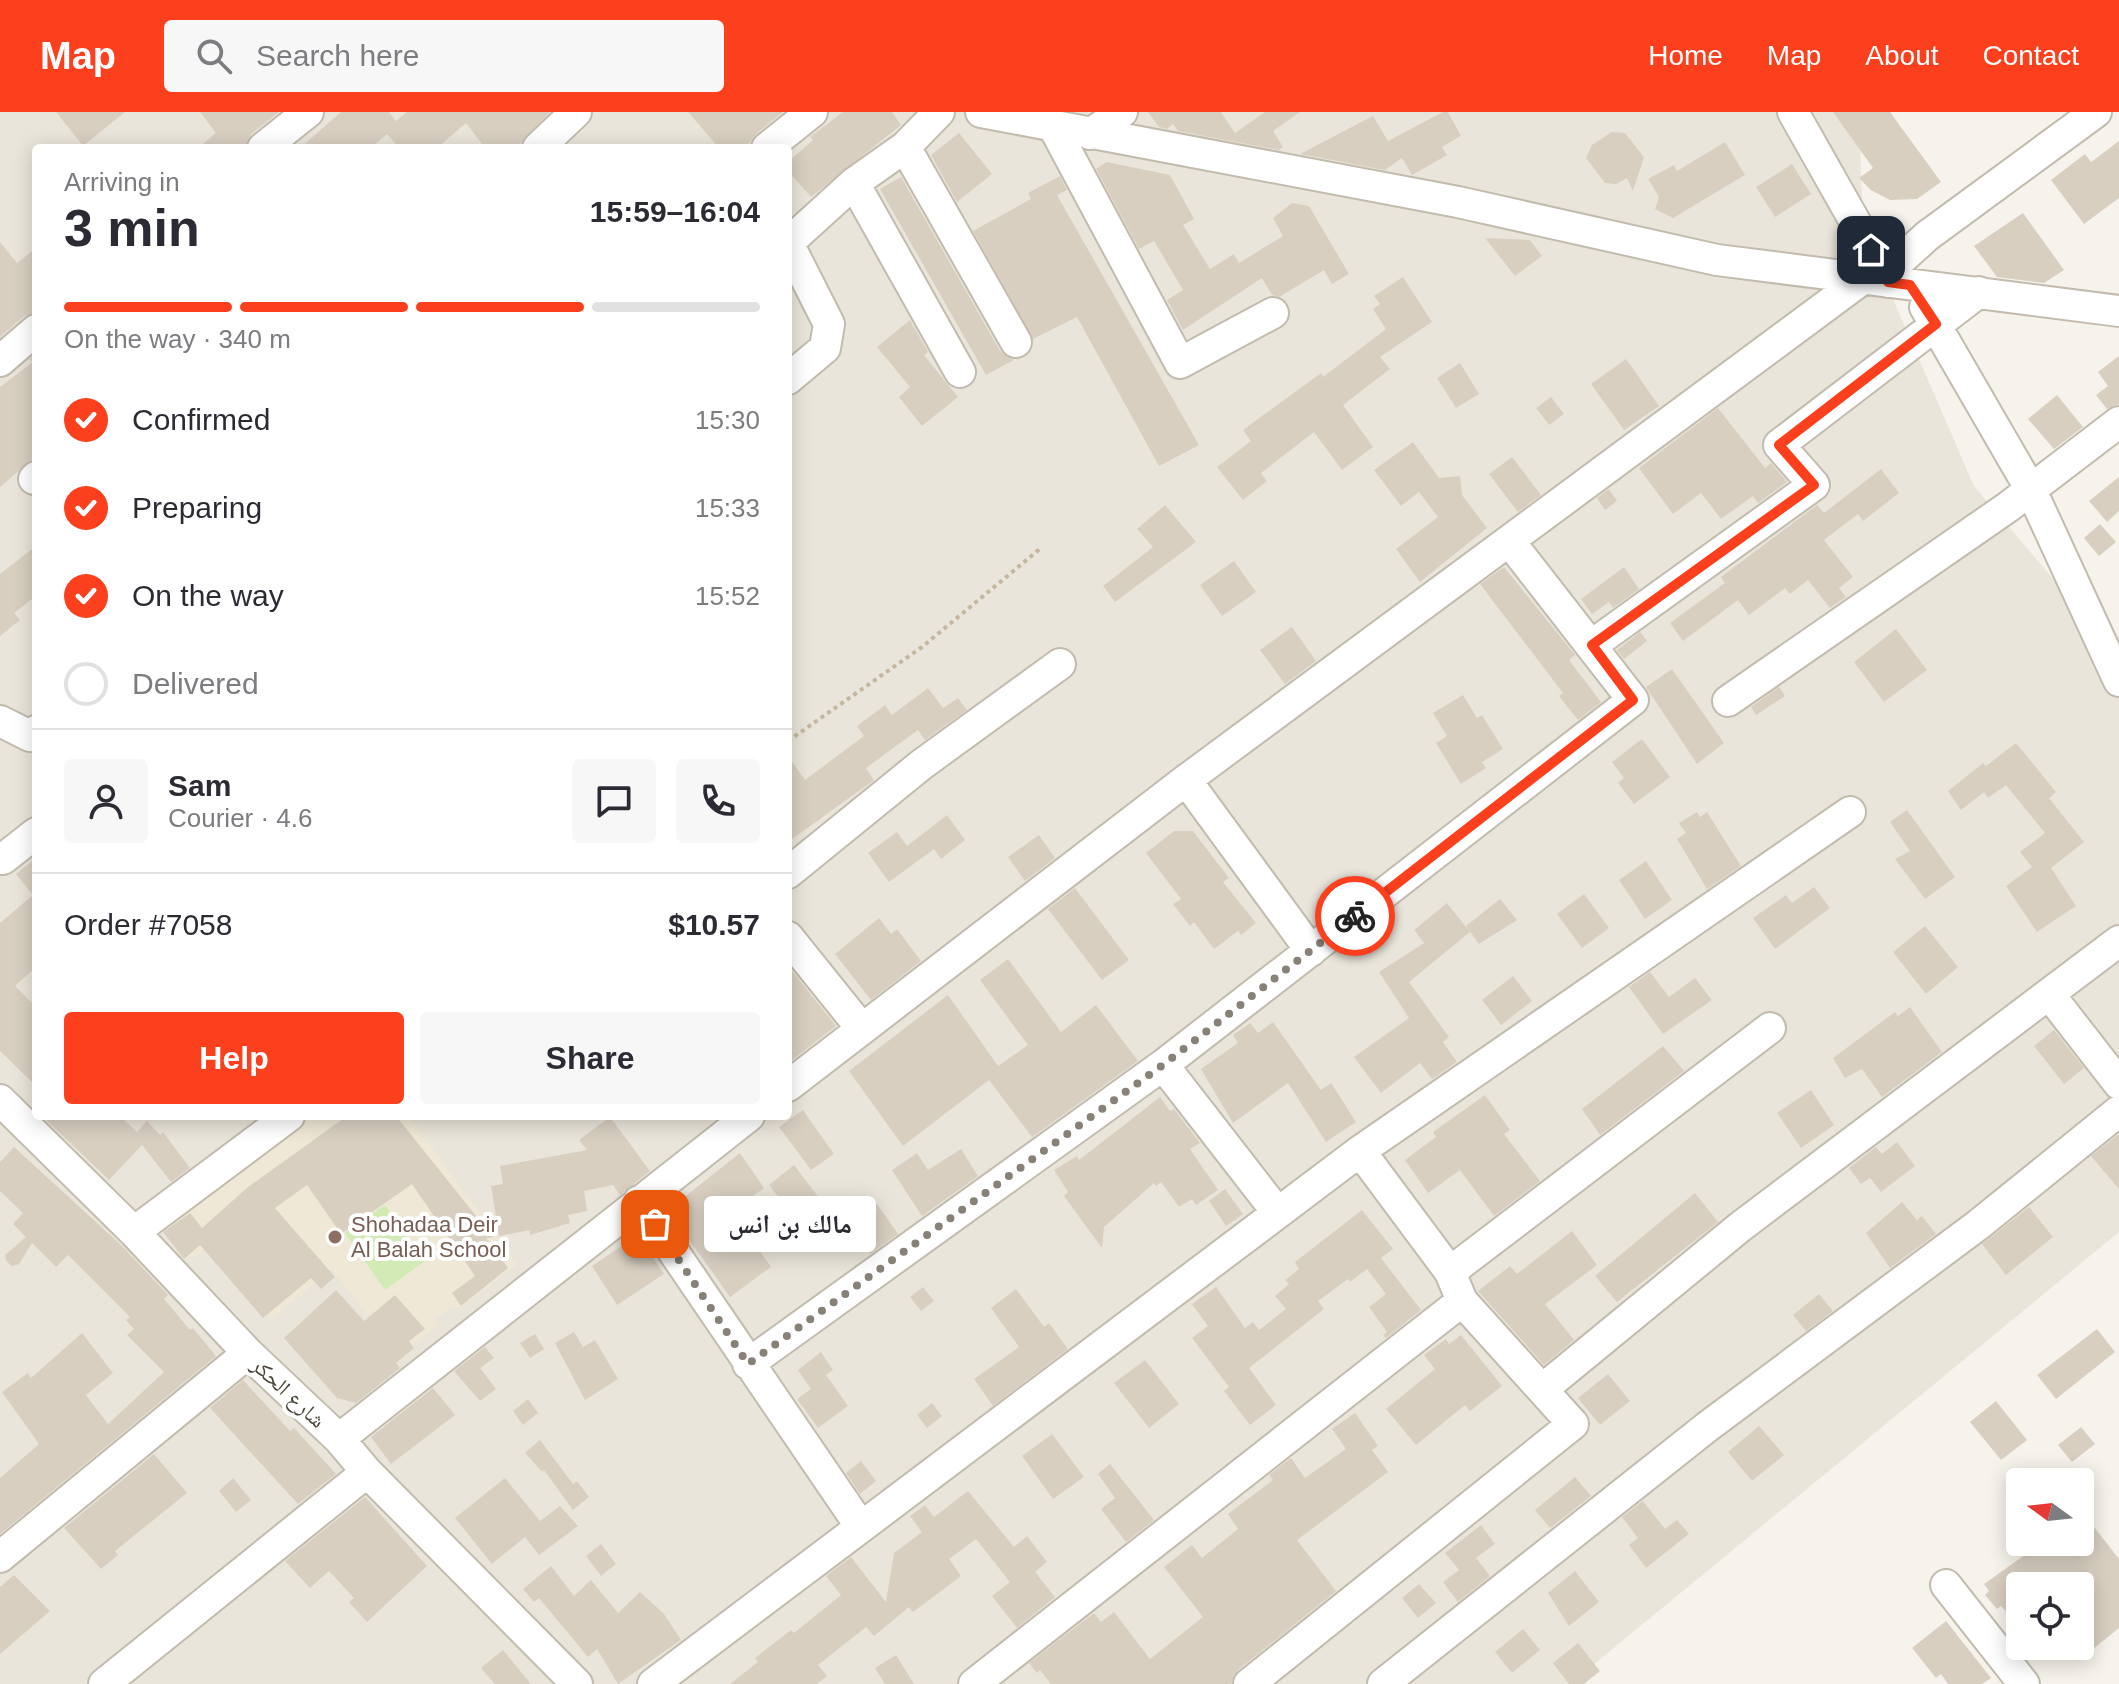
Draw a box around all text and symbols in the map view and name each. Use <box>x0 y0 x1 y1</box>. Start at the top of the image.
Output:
search box <box>164 20 724 92</box>
icon: search <box>192 34 236 78</box>
text: Map <box>40 35 116 77</box>
text: Search here <box>256 39 419 72</box>
text: Home <box>1648 40 1723 71</box>
text: Map <box>1767 40 1821 71</box>
text: About <box>1865 40 1939 71</box>
text: Contact <box>1983 40 2079 71</box>
text: Arriving in <box>64 167 180 197</box>
text: 15:59–16:04 <box>590 195 760 228</box>
text: 3 min <box>64 199 200 257</box>
pin <box>1837 216 1905 284</box>
icon: home <box>1849 228 1893 272</box>
text: On the way · 340 m <box>64 324 291 354</box>
icon: check <box>64 398 108 442</box>
text: Confirmed <box>132 403 270 436</box>
text: 15:30 <box>695 405 760 435</box>
icon: check <box>64 486 108 530</box>
text: Preparing <box>132 491 262 524</box>
text: 15:33 <box>695 493 760 523</box>
icon: check <box>64 574 108 618</box>
text: On the way <box>132 579 284 612</box>
text: 15:52 <box>695 581 760 611</box>
text: Delivered <box>132 667 259 700</box>
button: person <box>64 759 148 843</box>
button: chat <box>572 759 656 843</box>
button: phone <box>676 759 760 843</box>
text: Sam <box>168 769 231 802</box>
text: Courier · 4.6 <box>168 803 313 833</box>
courier <box>1315 876 1395 956</box>
icon: bike <box>1333 894 1377 938</box>
text: Order #7058 <box>64 908 232 941</box>
text: $10.57 <box>668 908 760 941</box>
button: Help <box>64 1012 404 1104</box>
button: Share <box>420 1012 760 1104</box>
pin <box>621 1190 689 1258</box>
callout: مالك بن انس <box>703 1196 875 1252</box>
icon: bag <box>633 1202 677 1246</box>
text: مالك بن انس <box>728 1209 852 1239</box>
place label: Shohadaa Deir Al Balah School <box>351 1212 506 1262</box>
marker: Shohadaa Deir Al Balah School <box>326 1228 344 1246</box>
street label: شارع الحكر <box>245 1351 331 1433</box>
north arrow <box>2006 1468 2094 1556</box>
map controls <box>2006 1468 2094 1660</box>
button: locate <box>2006 1572 2094 1660</box>

